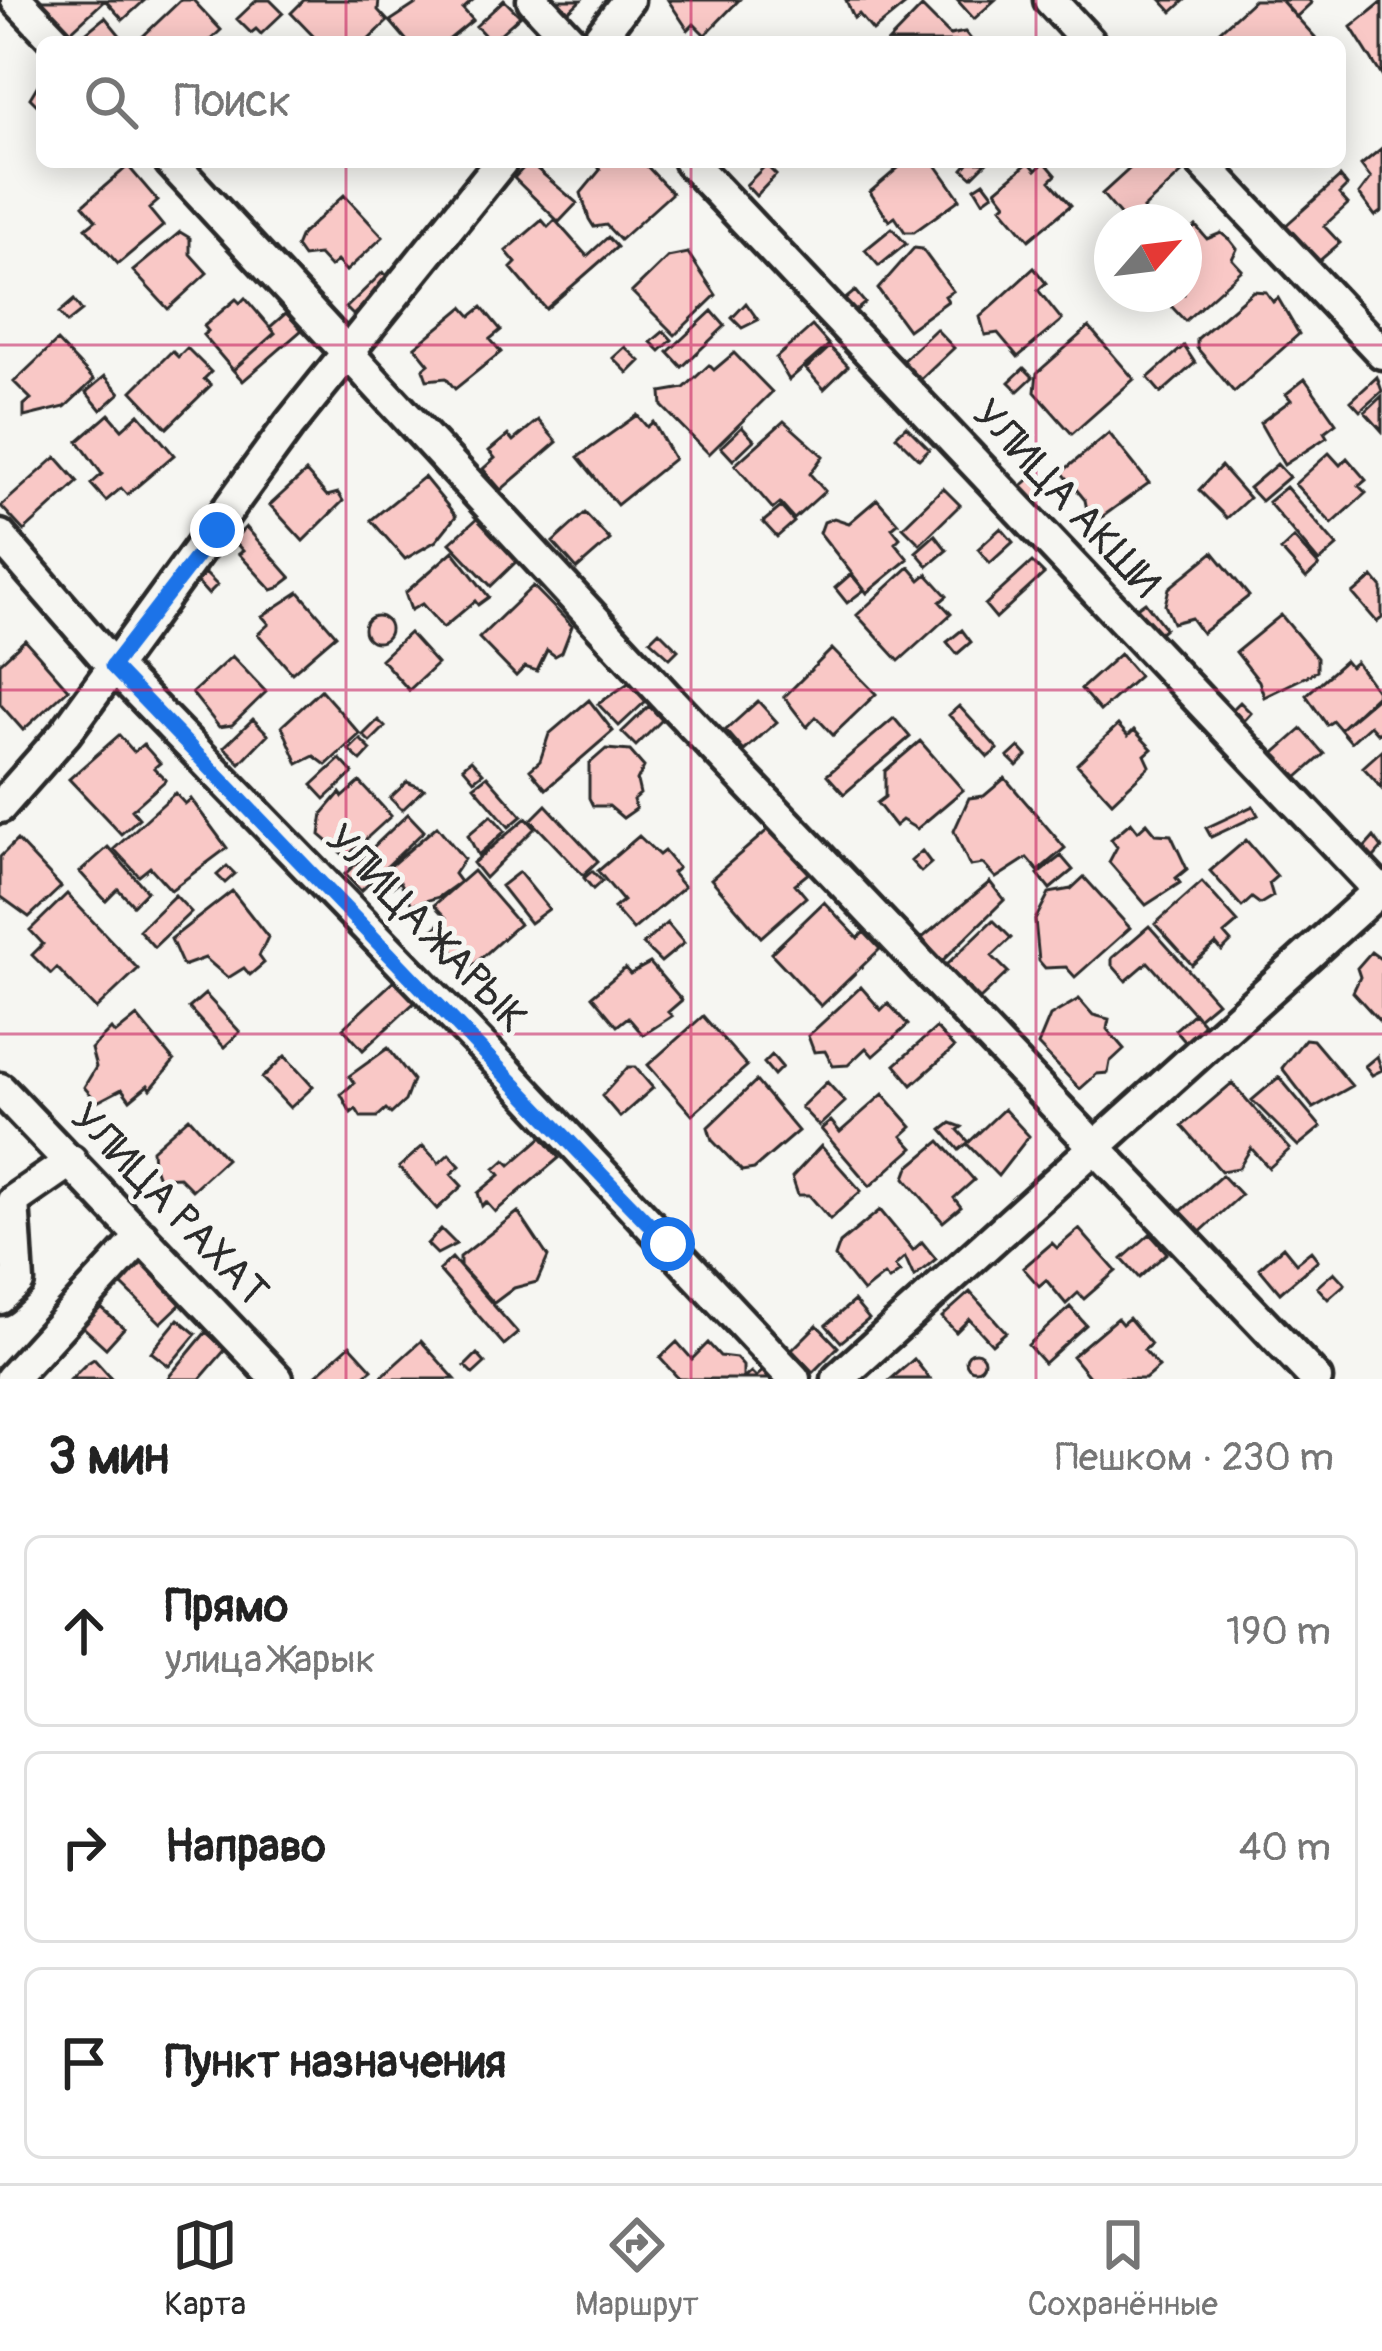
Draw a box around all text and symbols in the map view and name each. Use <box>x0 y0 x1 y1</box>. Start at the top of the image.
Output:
search box <box>36 36 1346 168</box>
icon: search <box>78 69 144 135</box>
text: Поиск <box>174 74 291 130</box>
north arrow <box>1094 204 1202 312</box>
street label: УЛИЦА АКШИ <box>961 389 1171 609</box>
route end <box>190 503 244 557</box>
street label: УЛИЦА ЖАРЫК <box>314 814 538 1044</box>
street label: УЛИЦА РАХАТ <box>59 1092 279 1318</box>
route start <box>641 1217 695 1271</box>
text: 3 мин <box>48 1425 169 1489</box>
text: Пешком · 230 m <box>1055 1433 1334 1482</box>
text: Прямо <box>165 1579 288 1635</box>
icon: ahead <box>51 1598 117 1664</box>
text: 190 m <box>1226 1607 1331 1656</box>
text: улица Жарык <box>165 1635 376 1684</box>
icon: right <box>51 1814 117 1880</box>
text: Направо <box>165 1819 326 1875</box>
text: 40 m <box>1239 1823 1331 1872</box>
icon: arrive <box>51 2030 117 2096</box>
text: Пункт назначения <box>165 2035 506 2091</box>
tab: Карта <box>164 2212 246 2325</box>
tab: Маршрут <box>575 2212 699 2325</box>
tab: Сохранённые <box>1027 2212 1218 2325</box>

